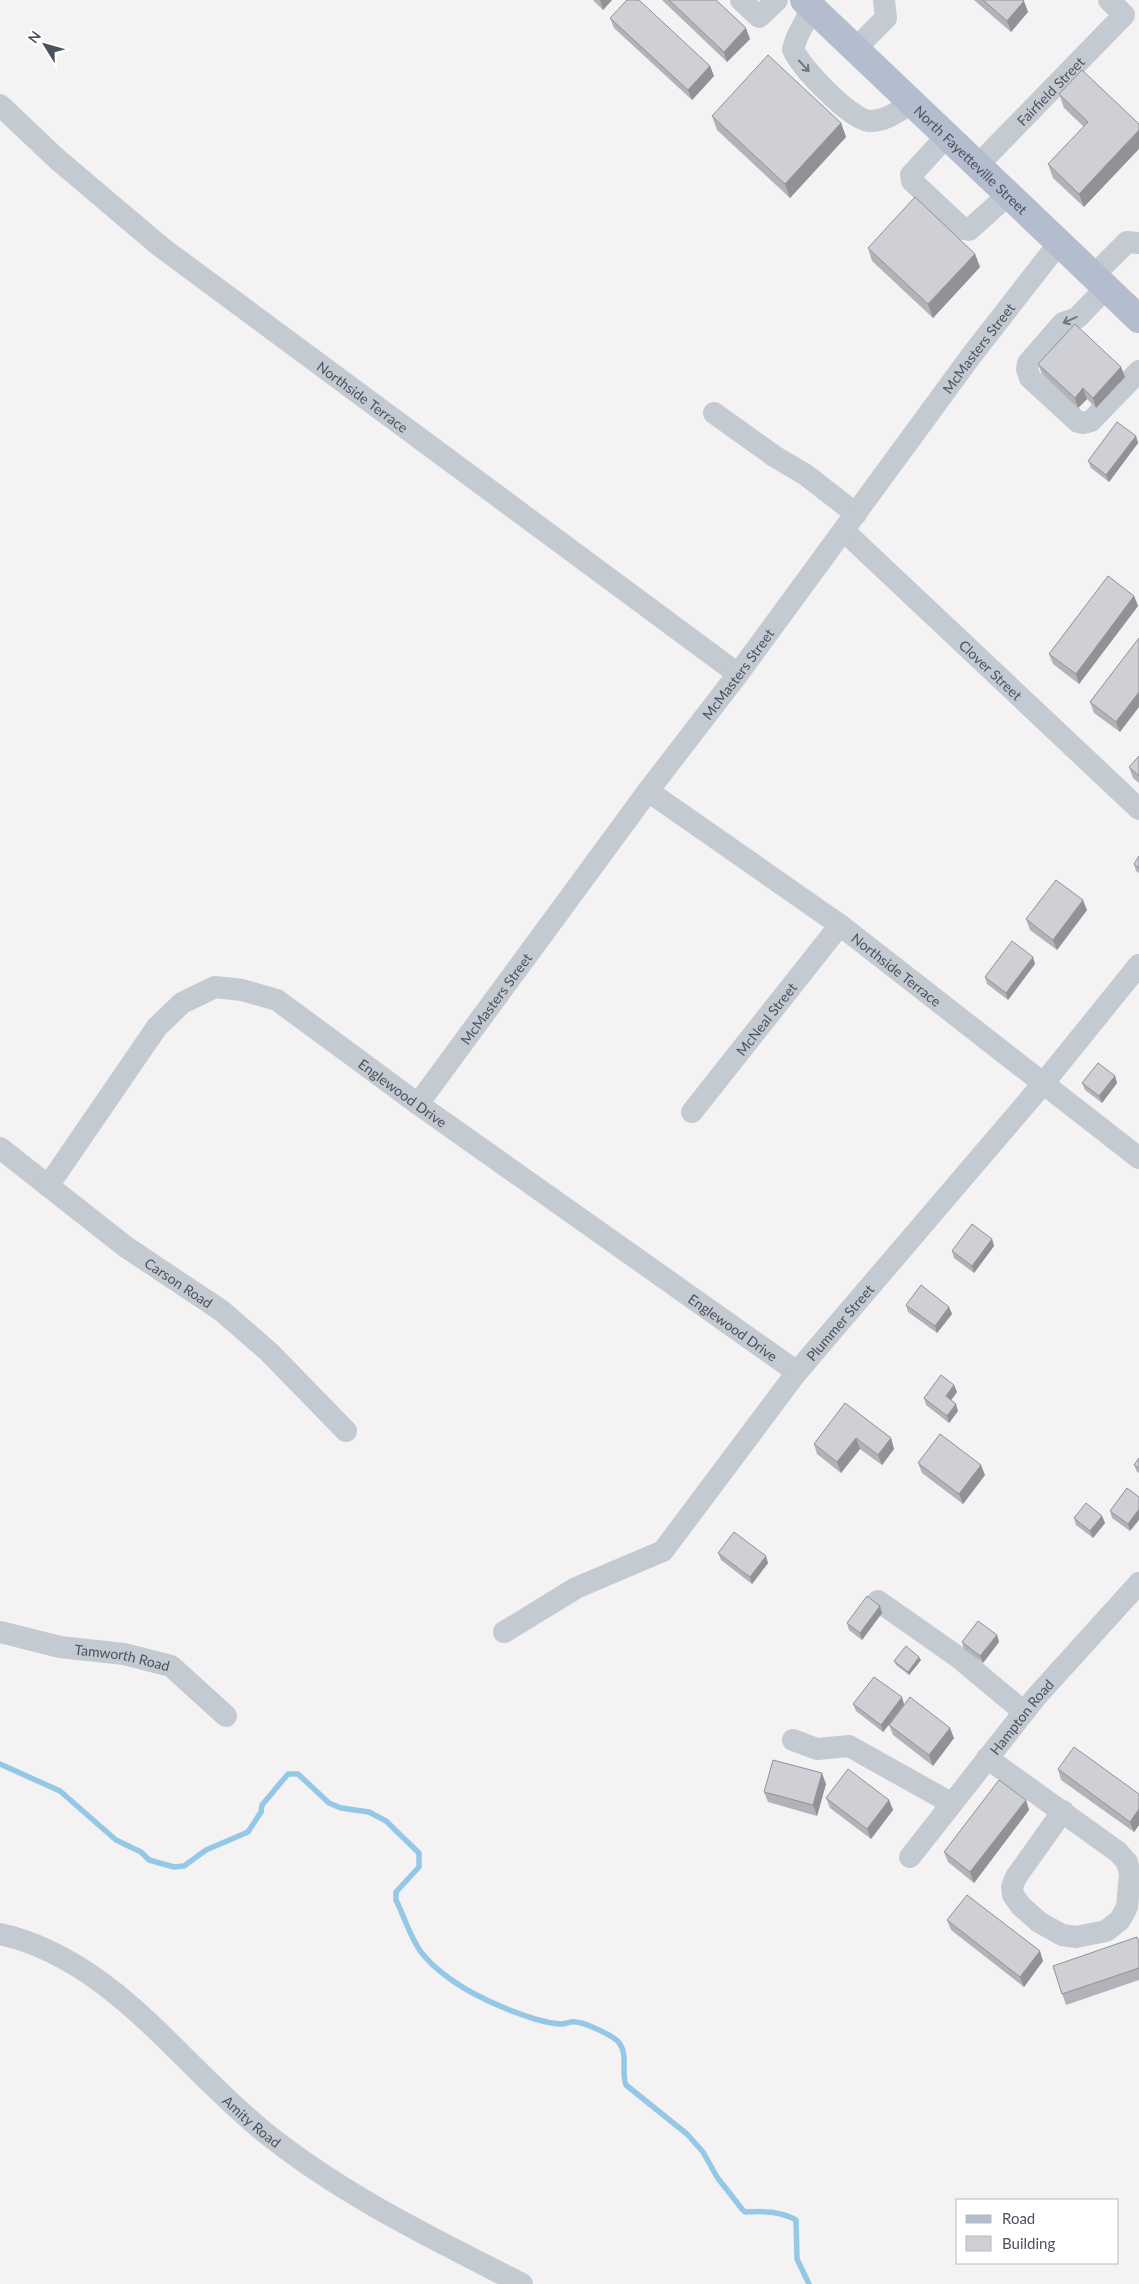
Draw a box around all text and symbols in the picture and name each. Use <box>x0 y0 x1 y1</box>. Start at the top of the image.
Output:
north arrow <box>20 20 70 70</box>
text: N <box>24 27 44 46</box>
street label: Fairfield Street <box>1013 53 1088 129</box>
one-way arrow <box>798 60 809 73</box>
street label: North Fayetteville Street <box>911 101 1031 217</box>
street label: McMasters Street <box>938 299 1018 396</box>
one-way arrow <box>1063 316 1078 326</box>
street label: Northside Terrace <box>314 357 412 436</box>
street label: McMasters Street <box>698 625 777 723</box>
street label: Clover Street <box>956 636 1026 703</box>
street label: Northside Terrace <box>848 929 945 1009</box>
street label: McMasters Street <box>456 949 535 1047</box>
street label: McNeal Street <box>732 979 800 1058</box>
street label: Englewood Drive <box>355 1055 450 1130</box>
street label: Carson Road <box>142 1254 216 1311</box>
street label: Plummer Street <box>802 1280 877 1364</box>
street label: Englewood Drive <box>685 1290 781 1364</box>
street label: Tamworth Road <box>74 1640 172 1674</box>
street label: Hampton Road <box>986 1675 1057 1758</box>
street label: Amity Road <box>220 2091 284 2151</box>
legend <box>956 2199 1119 2264</box>
text: Road <box>1002 2209 1035 2227</box>
text: Building <box>1002 2234 1055 2252</box>

